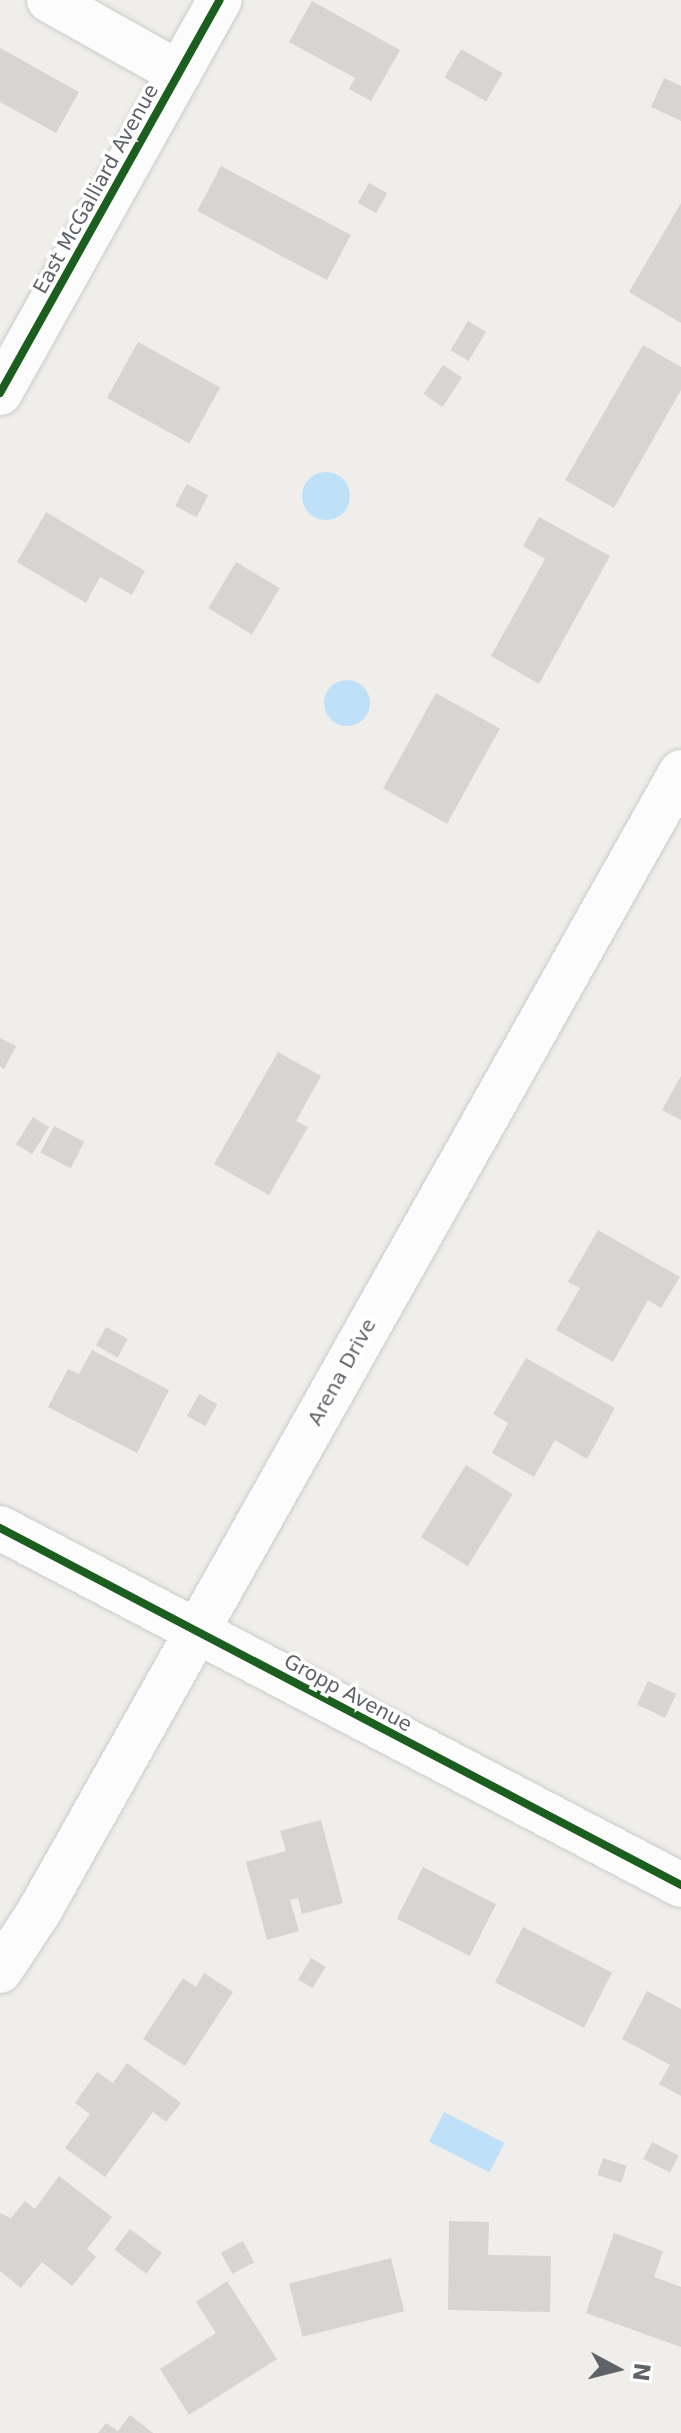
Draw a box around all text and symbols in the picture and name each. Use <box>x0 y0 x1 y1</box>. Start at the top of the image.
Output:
street label: East McGalliard Avenue <box>28 80 164 298</box>
street label: Arena Drive <box>303 1314 381 1430</box>
street label: Gropp Avenue <box>280 1649 416 1737</box>
north arrow <box>577 2329 657 2409</box>
text: N <box>628 2361 655 2383</box>

